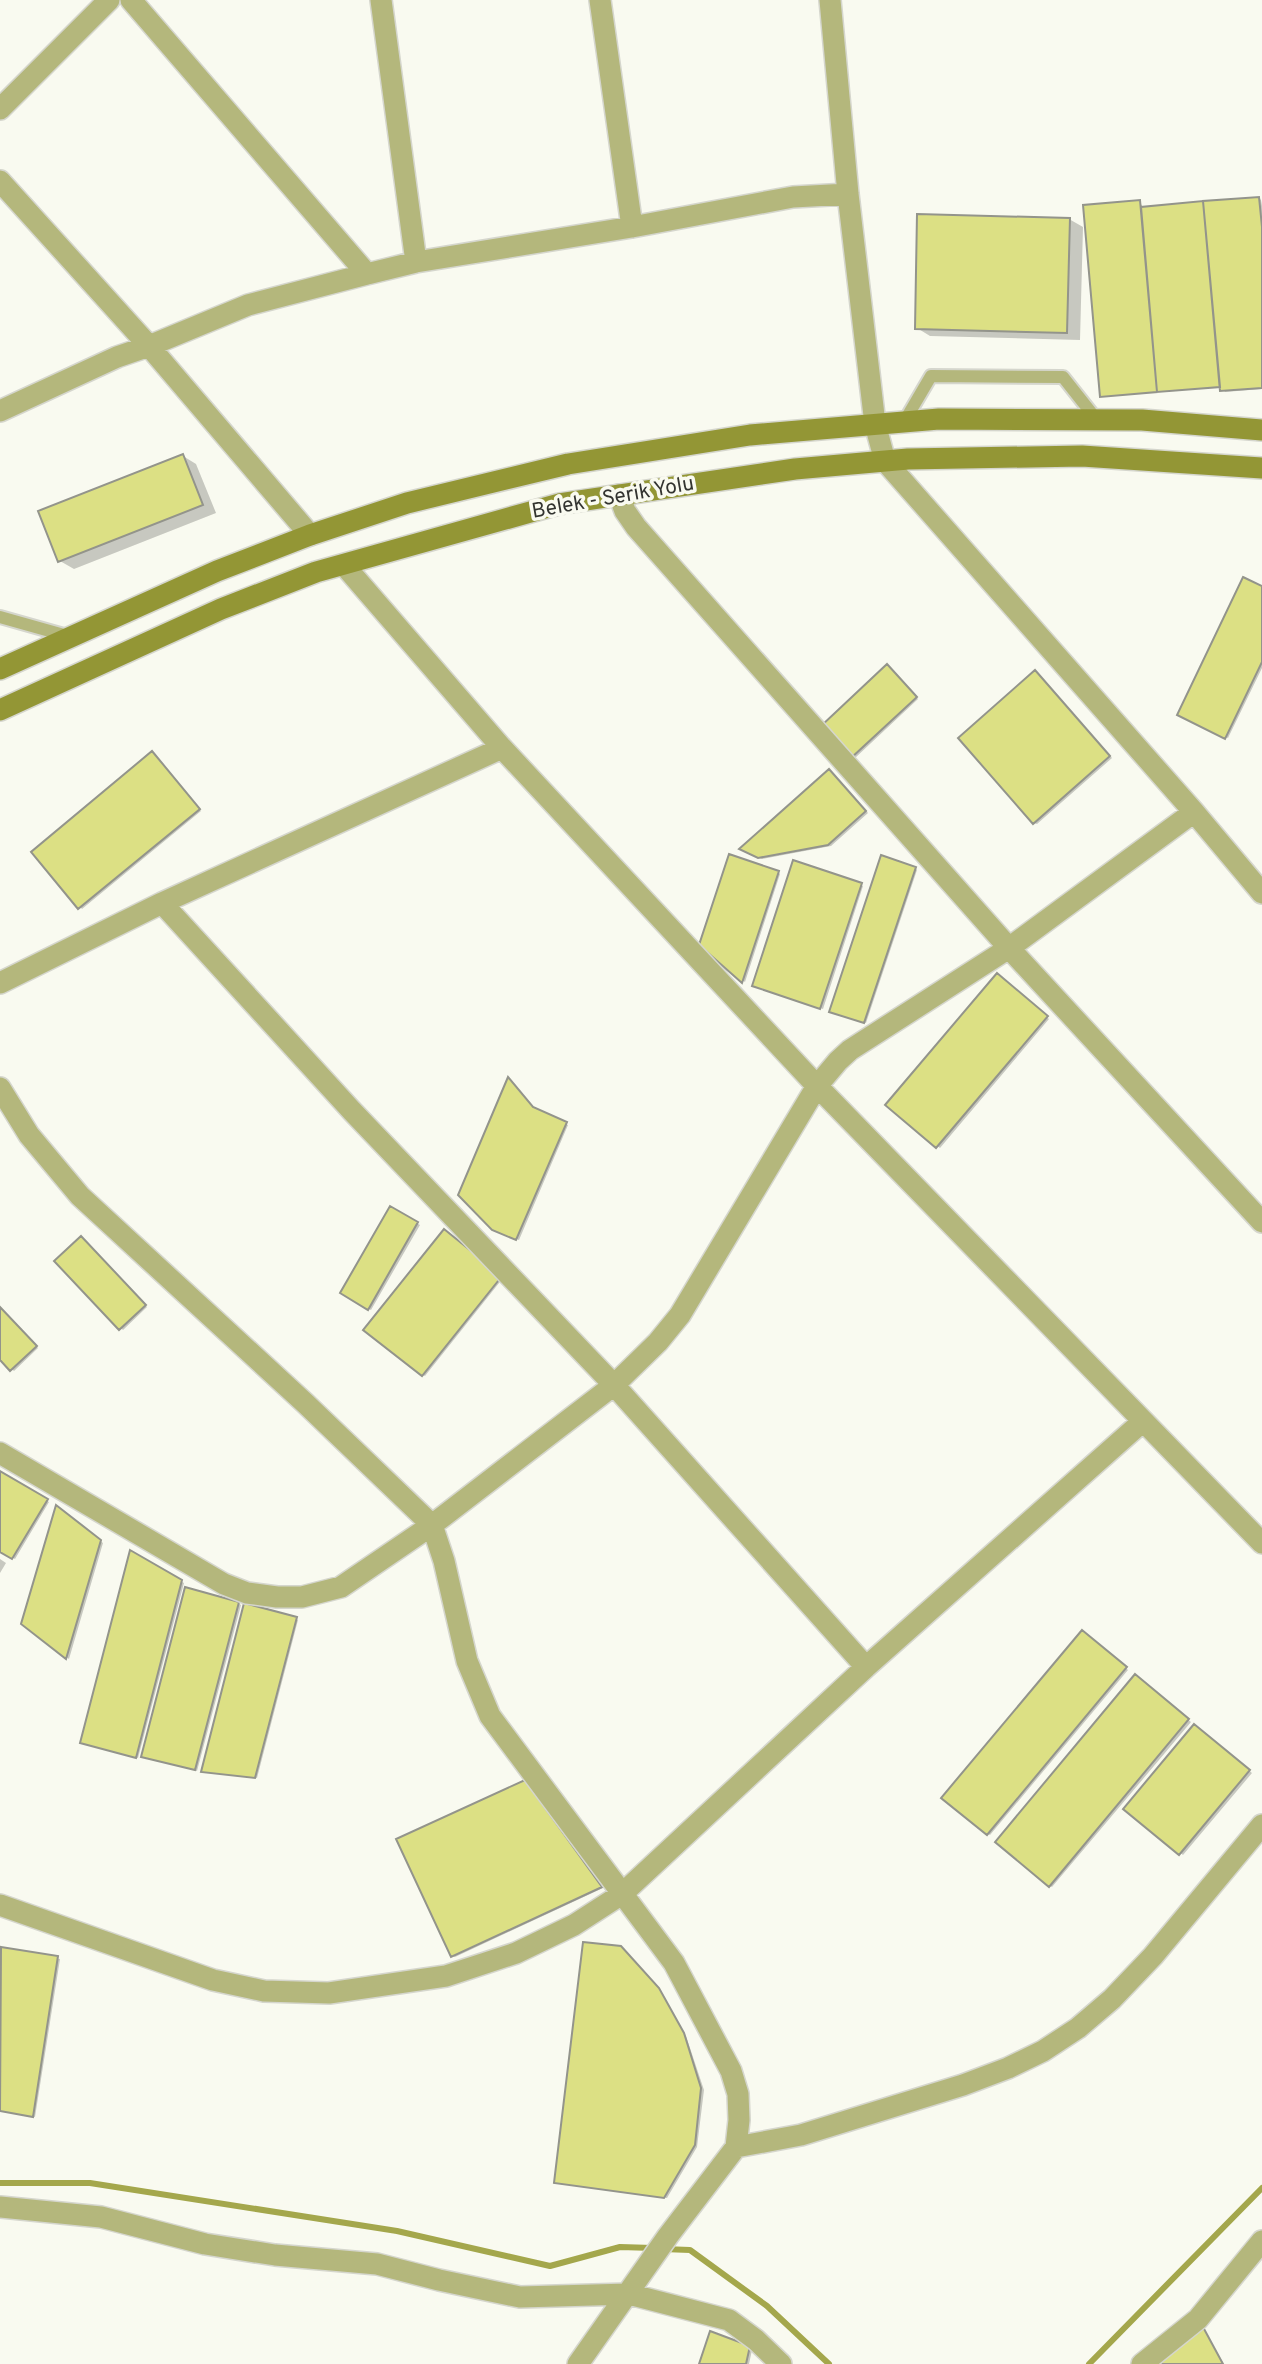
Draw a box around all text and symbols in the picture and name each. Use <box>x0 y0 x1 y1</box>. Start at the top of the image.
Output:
street label: Belek - Serik Yolu <box>530 470 696 526</box>

